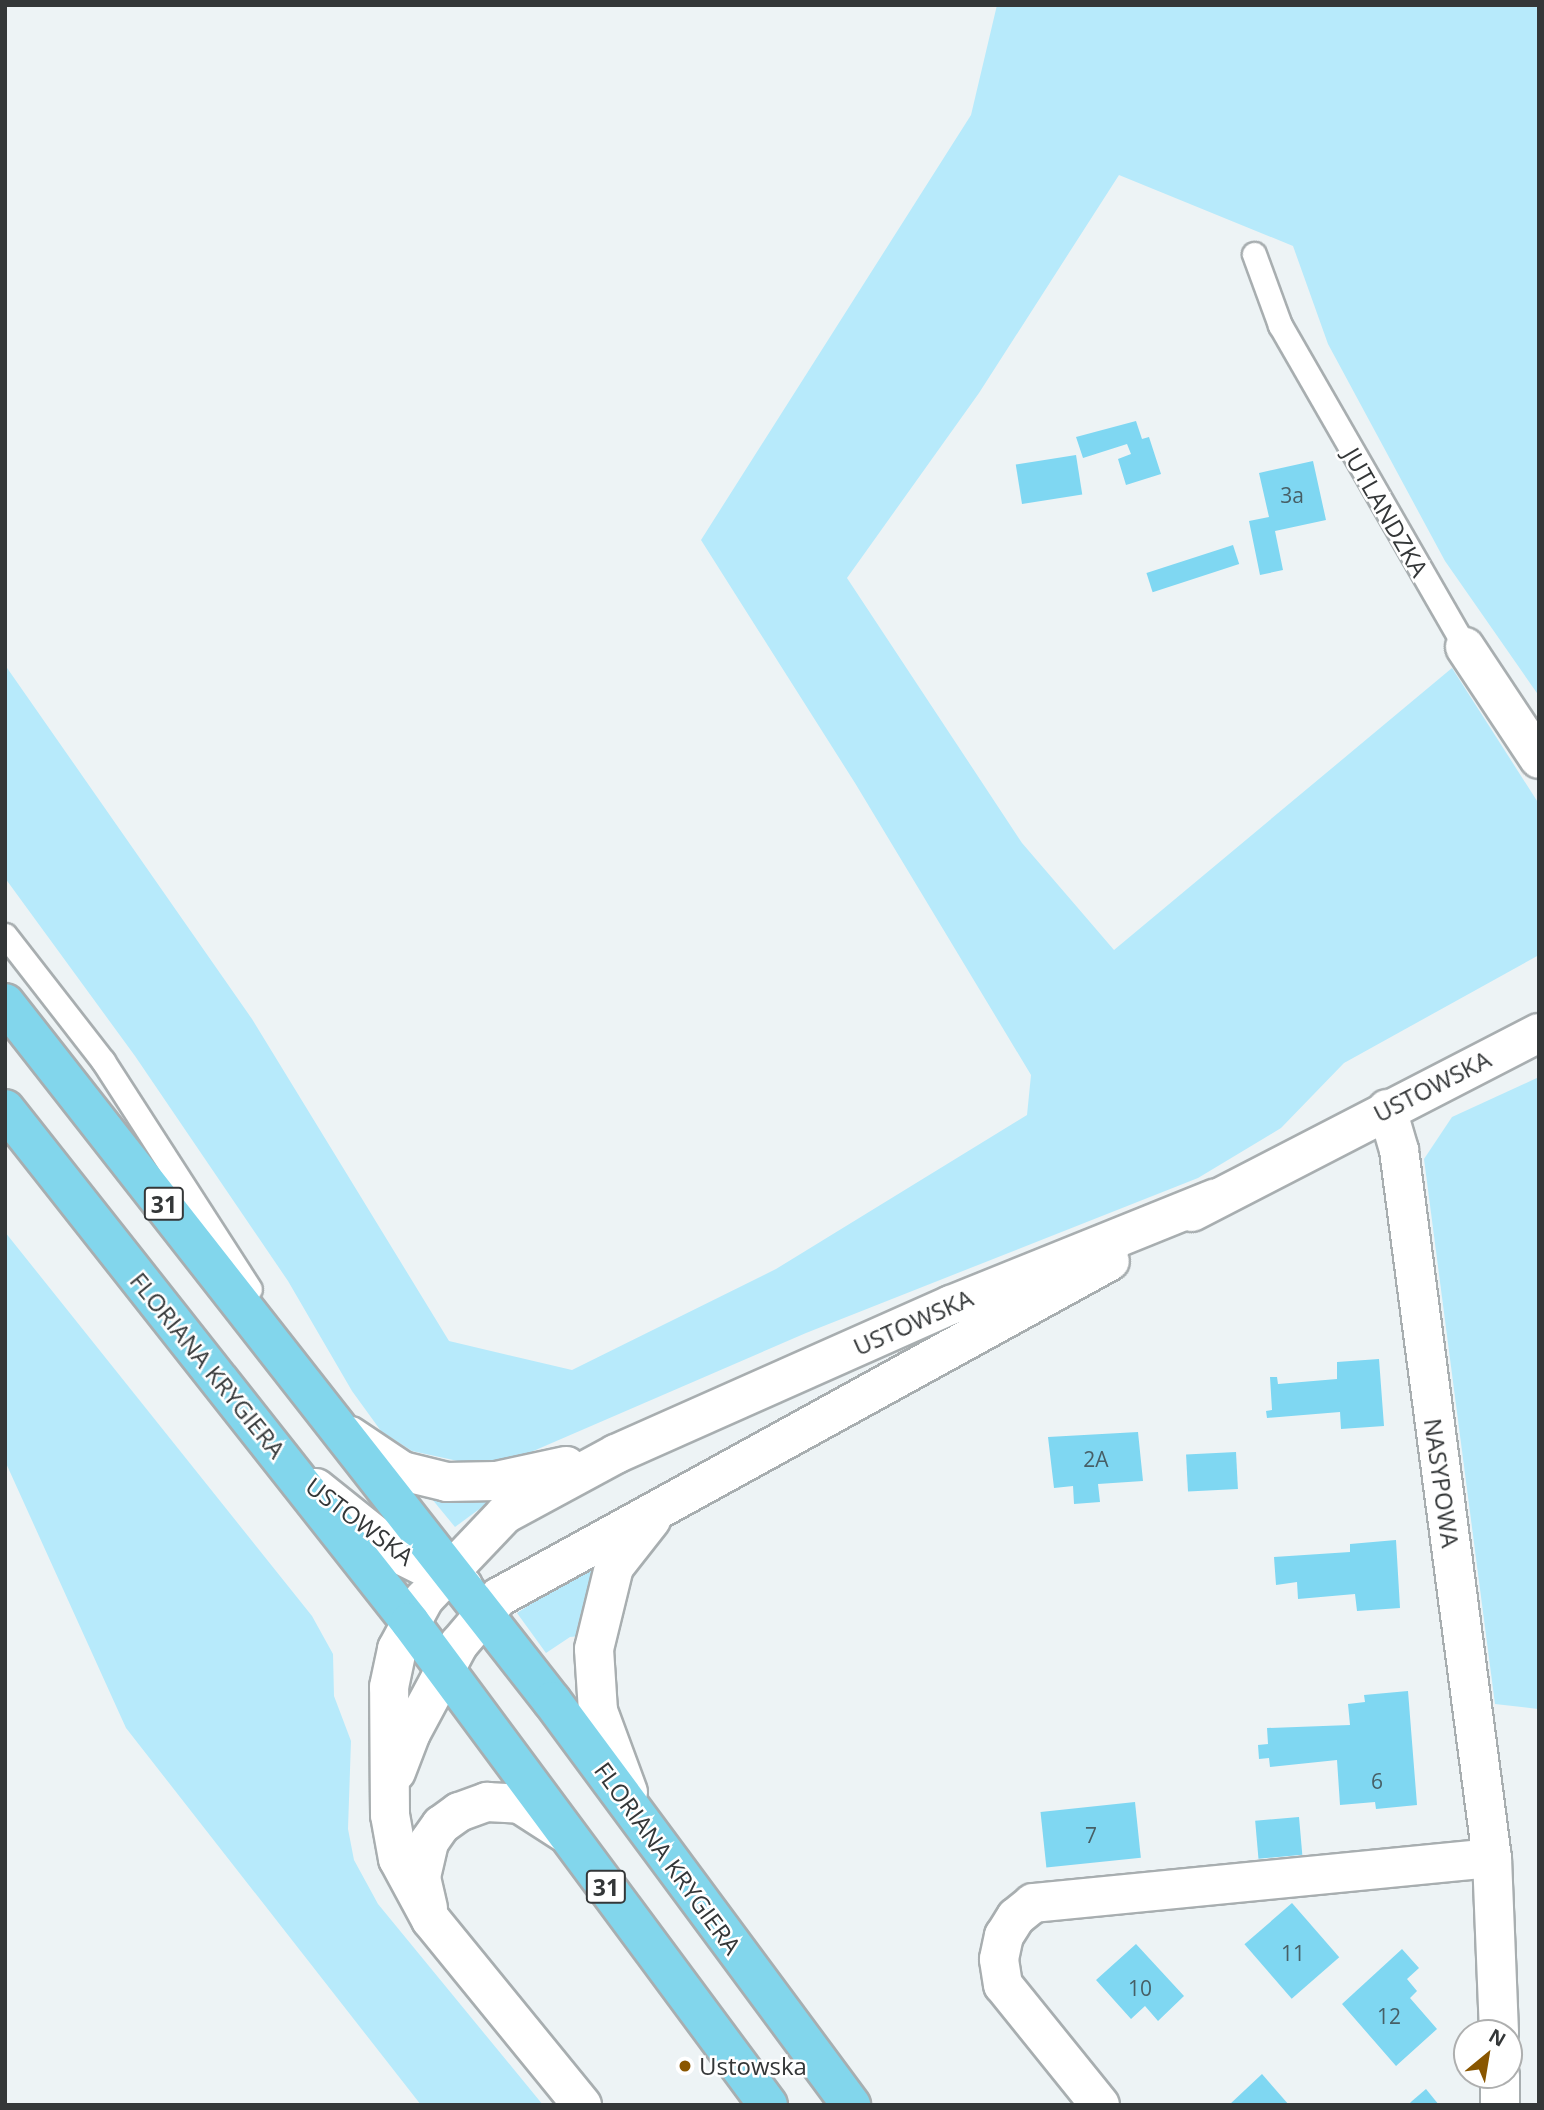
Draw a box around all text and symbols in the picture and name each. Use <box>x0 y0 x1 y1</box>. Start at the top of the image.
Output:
street label: JUTLANDZKA <box>1338 442 1434 582</box>
house number: 3a <box>1280 482 1304 508</box>
street label: USTOWSKA <box>1369 1044 1495 1128</box>
road number: 31 <box>143 1184 185 1224</box>
street label: FLORIANA KRYGIERA <box>124 1267 292 1463</box>
street label: USTOWSKA <box>849 1283 977 1361</box>
street label: NASYPOWA <box>1419 1416 1465 1550</box>
house number: 2A <box>1083 1446 1109 1472</box>
street label: USTOWSKA <box>300 1471 420 1571</box>
street label: FLORIANA KRYGIERA <box>589 1756 747 1960</box>
house number: 6 <box>1371 1768 1383 1794</box>
house number: 7 <box>1085 1822 1097 1848</box>
road number: 31 <box>585 1868 627 1906</box>
house number: 11 <box>1281 1940 1305 1966</box>
house number: 10 <box>1128 1975 1152 2001</box>
house number: 12 <box>1377 2003 1401 2029</box>
north arrow <box>1453 2019 1523 2089</box>
text: N <box>1484 2022 1511 2053</box>
place label: Ustowska <box>699 2052 807 2080</box>
marker: Ustowska <box>677 2058 693 2074</box>

